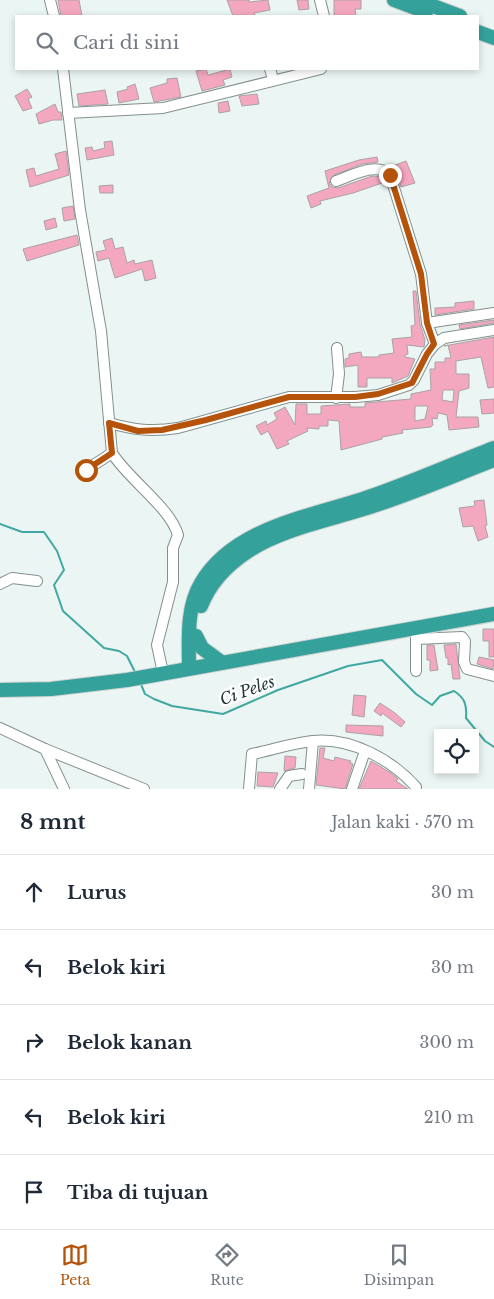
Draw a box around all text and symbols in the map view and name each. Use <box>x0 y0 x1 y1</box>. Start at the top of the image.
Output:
search box <box>15 15 479 70</box>
icon: search <box>33 29 61 57</box>
text: Cari di sini <box>73 31 179 54</box>
route end <box>379 164 402 187</box>
route start <box>75 459 98 482</box>
water label: Ci Peles <box>217 671 277 709</box>
map controls <box>434 729 479 774</box>
button: locate <box>434 729 479 774</box>
text: 8 mnt <box>20 809 85 835</box>
text: Jalan kaki · 570 m <box>332 812 474 832</box>
icon: ahead <box>20 878 48 906</box>
text: Lurus <box>67 881 126 904</box>
text: 30 m <box>431 882 474 902</box>
icon: left <box>20 953 48 981</box>
text: Belok kiri <box>67 956 166 979</box>
text: 30 m <box>431 957 474 977</box>
icon: right <box>20 1028 48 1056</box>
text: Belok kanan <box>67 1031 192 1054</box>
text: 300 m <box>420 1032 474 1052</box>
icon: left <box>20 1103 48 1131</box>
text: Belok kiri <box>67 1106 166 1129</box>
text: 210 m <box>424 1107 474 1127</box>
icon: arrive <box>20 1178 48 1206</box>
text: Tiba di tujuan <box>67 1181 208 1204</box>
tab: Peta <box>60 1241 90 1289</box>
tab: Rute <box>210 1241 244 1289</box>
tab: Disimpan <box>364 1241 434 1289</box>

